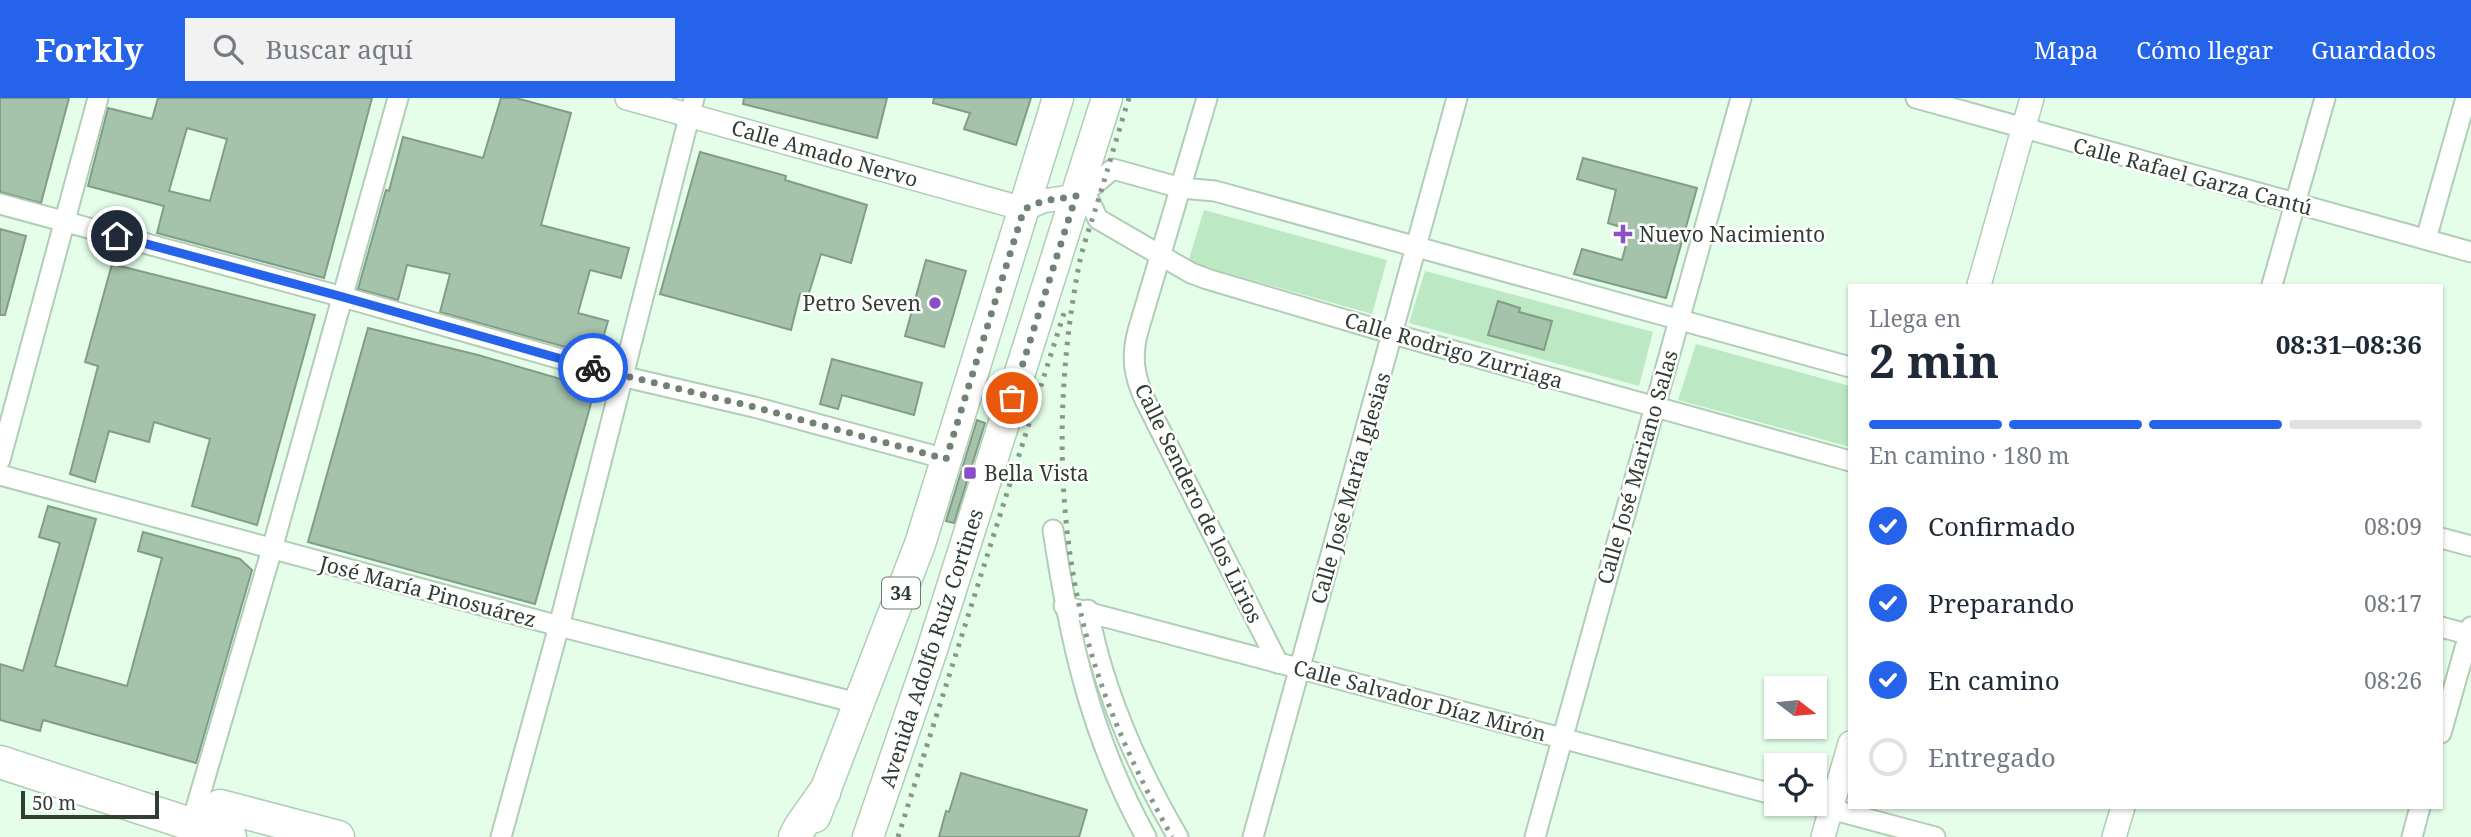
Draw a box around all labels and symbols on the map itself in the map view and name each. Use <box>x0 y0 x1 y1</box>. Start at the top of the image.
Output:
street label: Calle Amado Nervo <box>728 113 922 193</box>
street label: Calle Rafael Garza Cantú <box>2070 131 2316 221</box>
pin <box>87 206 147 266</box>
place label: Nuevo Nacimiento <box>1639 220 1825 248</box>
marker: Nuevo Nacimiento <box>1613 224 1633 244</box>
place label: Petro Seven <box>803 289 921 317</box>
marker: Petro Seven <box>927 295 943 311</box>
street label: Calle Rodrigo Zurriaga <box>1342 305 1566 395</box>
courier <box>558 333 628 403</box>
street label: Calle José Mariano Salas <box>1590 347 1684 587</box>
pin <box>982 368 1042 428</box>
street label: Calle José María Iglesias <box>1303 369 1397 607</box>
street label: Calle Sendero de los Lirios <box>1129 378 1269 628</box>
place label: Bella Vista <box>984 459 1089 487</box>
marker: Bella Vista <box>962 465 978 481</box>
street label: Avenida Adolfo Ruíz Cortines <box>873 505 989 791</box>
street label: José María Pinosuárez <box>316 548 539 633</box>
road number: 34 <box>882 578 920 608</box>
street label: Calle Salvador Díaz Mirón <box>1291 653 1549 747</box>
north arrow <box>1764 676 1827 738</box>
scale bar <box>21 788 159 820</box>

